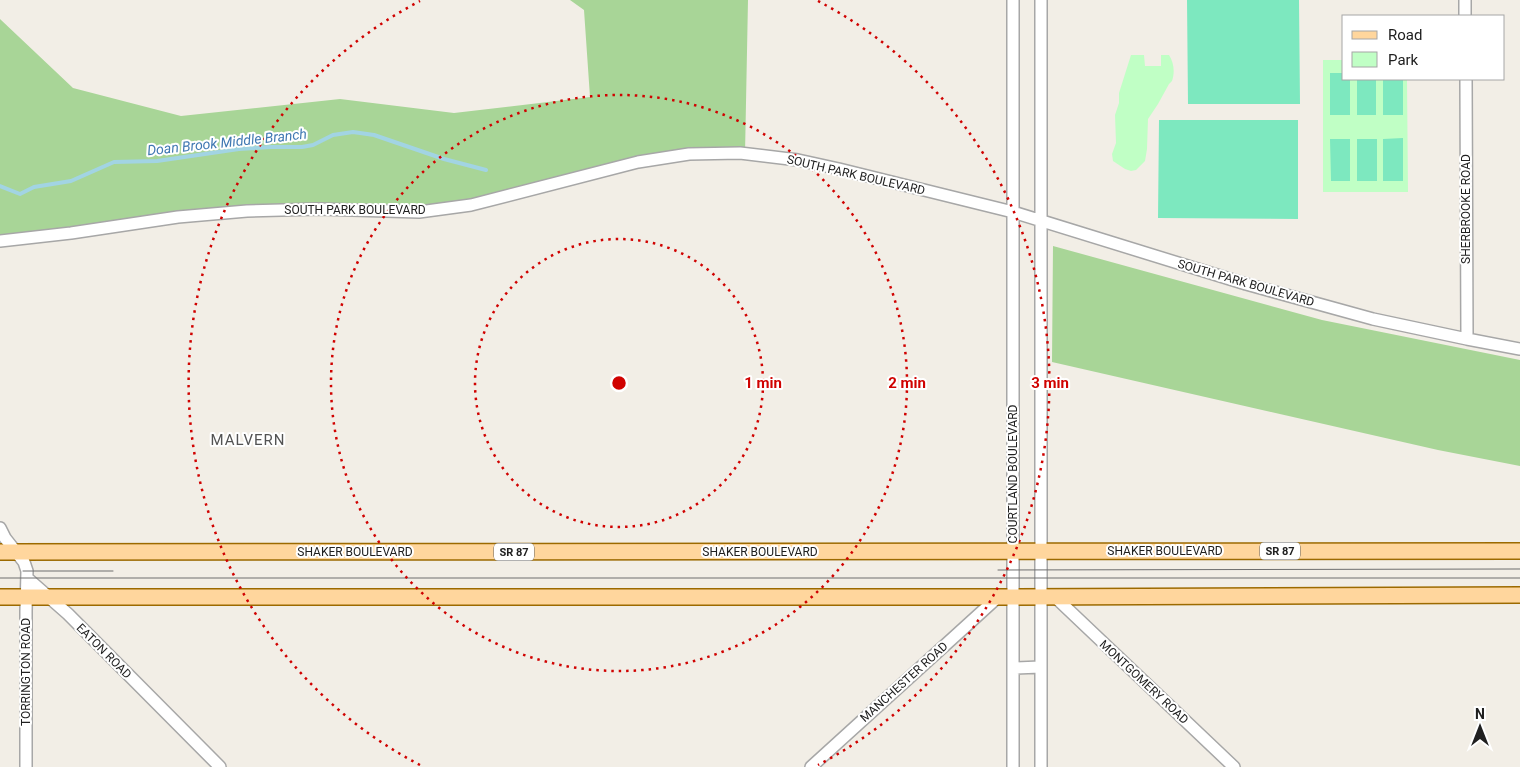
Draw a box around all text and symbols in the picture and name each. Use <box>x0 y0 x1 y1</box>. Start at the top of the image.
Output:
legend <box>1342 15 1505 80</box>
text: Road <box>1388 26 1422 44</box>
text: Park <box>1388 51 1419 69</box>
water label: Doan Brook Middle Branch <box>146 126 308 158</box>
street label: SOUTH PARK BOULEVARD <box>786 152 927 198</box>
street label: SHERBROOKE ROAD <box>1459 154 1473 264</box>
street label: SOUTH PARK BOULEVARD <box>284 203 426 217</box>
street label: SOUTH PARK BOULEVARD <box>1176 257 1316 309</box>
centre of rings <box>610 374 628 392</box>
text: 1 min <box>744 374 782 392</box>
text: 2 min <box>888 374 926 392</box>
text: 3 min <box>1031 374 1069 392</box>
street label: COURTLAND BOULEVARD <box>1006 404 1020 543</box>
district label: MALVERN <box>211 431 285 449</box>
road number: SR 87 <box>1260 542 1300 560</box>
road number: SR 87 <box>494 544 534 560</box>
street label: SHAKER BOULEVARD <box>1107 544 1223 558</box>
street label: SHAKER BOULEVARD <box>297 545 413 559</box>
street label: SHAKER BOULEVARD <box>702 545 818 559</box>
street label: TORRINGTON ROAD <box>19 618 33 726</box>
street label: EATON ROAD <box>74 621 134 681</box>
street label: MONTGOMERY ROAD <box>1097 637 1191 727</box>
street label: MANCHESTER ROAD <box>857 639 951 725</box>
north arrow <box>1455 702 1505 752</box>
text: N <box>1475 706 1485 722</box>

